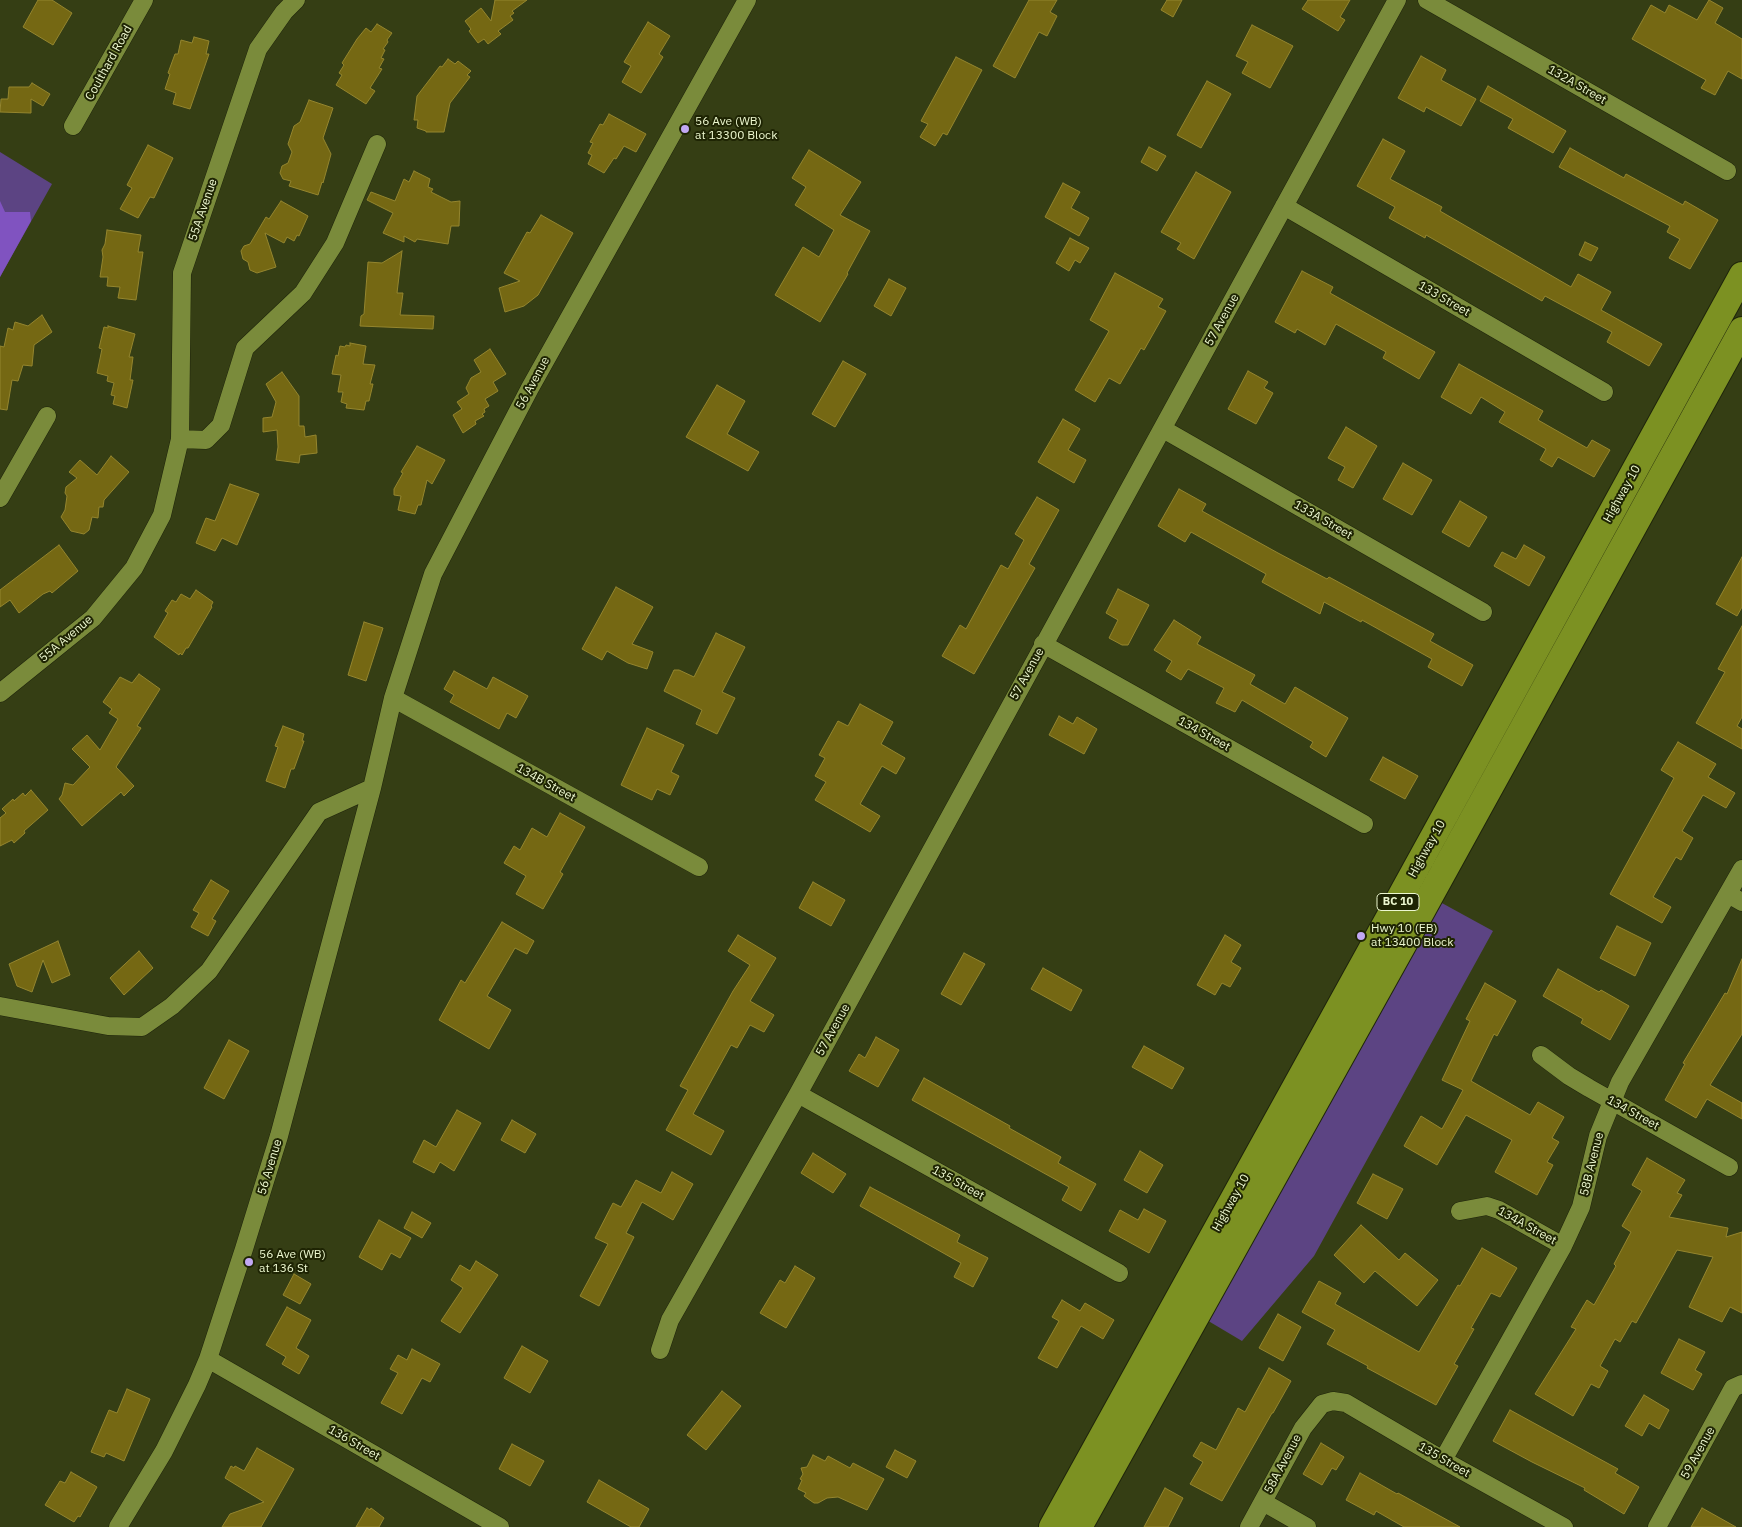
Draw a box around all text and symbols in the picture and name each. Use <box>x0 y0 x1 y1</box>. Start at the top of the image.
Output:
street label: Coulthard Road <box>83 23 135 103</box>
street label: 132A Street <box>1545 63 1609 107</box>
place label: 56 Ave (WB) at 13300 Block <box>695 115 777 143</box>
marker: 56 Ave (WB) at 13300 Block <box>679 123 691 135</box>
street label: 55A Avenue <box>186 177 220 243</box>
street label: 133 Street <box>1416 278 1472 320</box>
street label: 57 Avenue <box>1202 291 1242 349</box>
street label: 56 Avenue <box>513 354 553 412</box>
street label: Highway 10 <box>1600 463 1644 525</box>
street label: 133A Street <box>1291 498 1355 542</box>
street label: 55A Avenue <box>36 613 96 665</box>
street label: 57 Avenue <box>1007 645 1047 703</box>
street label: 134 Street <box>1175 714 1233 754</box>
street label: 134B Street <box>514 761 578 805</box>
street label: Highway 10 <box>1405 818 1449 880</box>
road number: BC 10 <box>1377 894 1419 910</box>
place label: Hwy 10 (EB) at 13400 Block <box>1371 922 1453 950</box>
marker: Hwy 10 (EB) at 13400 Block <box>1355 930 1367 942</box>
street label: 57 Avenue <box>813 1001 853 1059</box>
street label: 134 Street <box>1604 1093 1662 1133</box>
street label: 58B Avenue <box>1577 1131 1607 1197</box>
street label: 56 Avenue <box>255 1137 285 1197</box>
street label: 135 Street <box>929 1163 987 1203</box>
street label: Highway 10 <box>1209 1172 1253 1234</box>
street label: 134A Street <box>1495 1204 1559 1248</box>
place label: 56 Ave (WB) at 136 St <box>259 1248 326 1276</box>
marker: 56 Ave (WB) at 136 St <box>243 1256 255 1268</box>
street label: 136 Street <box>326 1422 382 1464</box>
street label: 59 Avenue <box>1678 1424 1718 1482</box>
street label: 58A Avenue <box>1261 1432 1305 1496</box>
street label: 135 Street <box>1416 1439 1472 1481</box>

